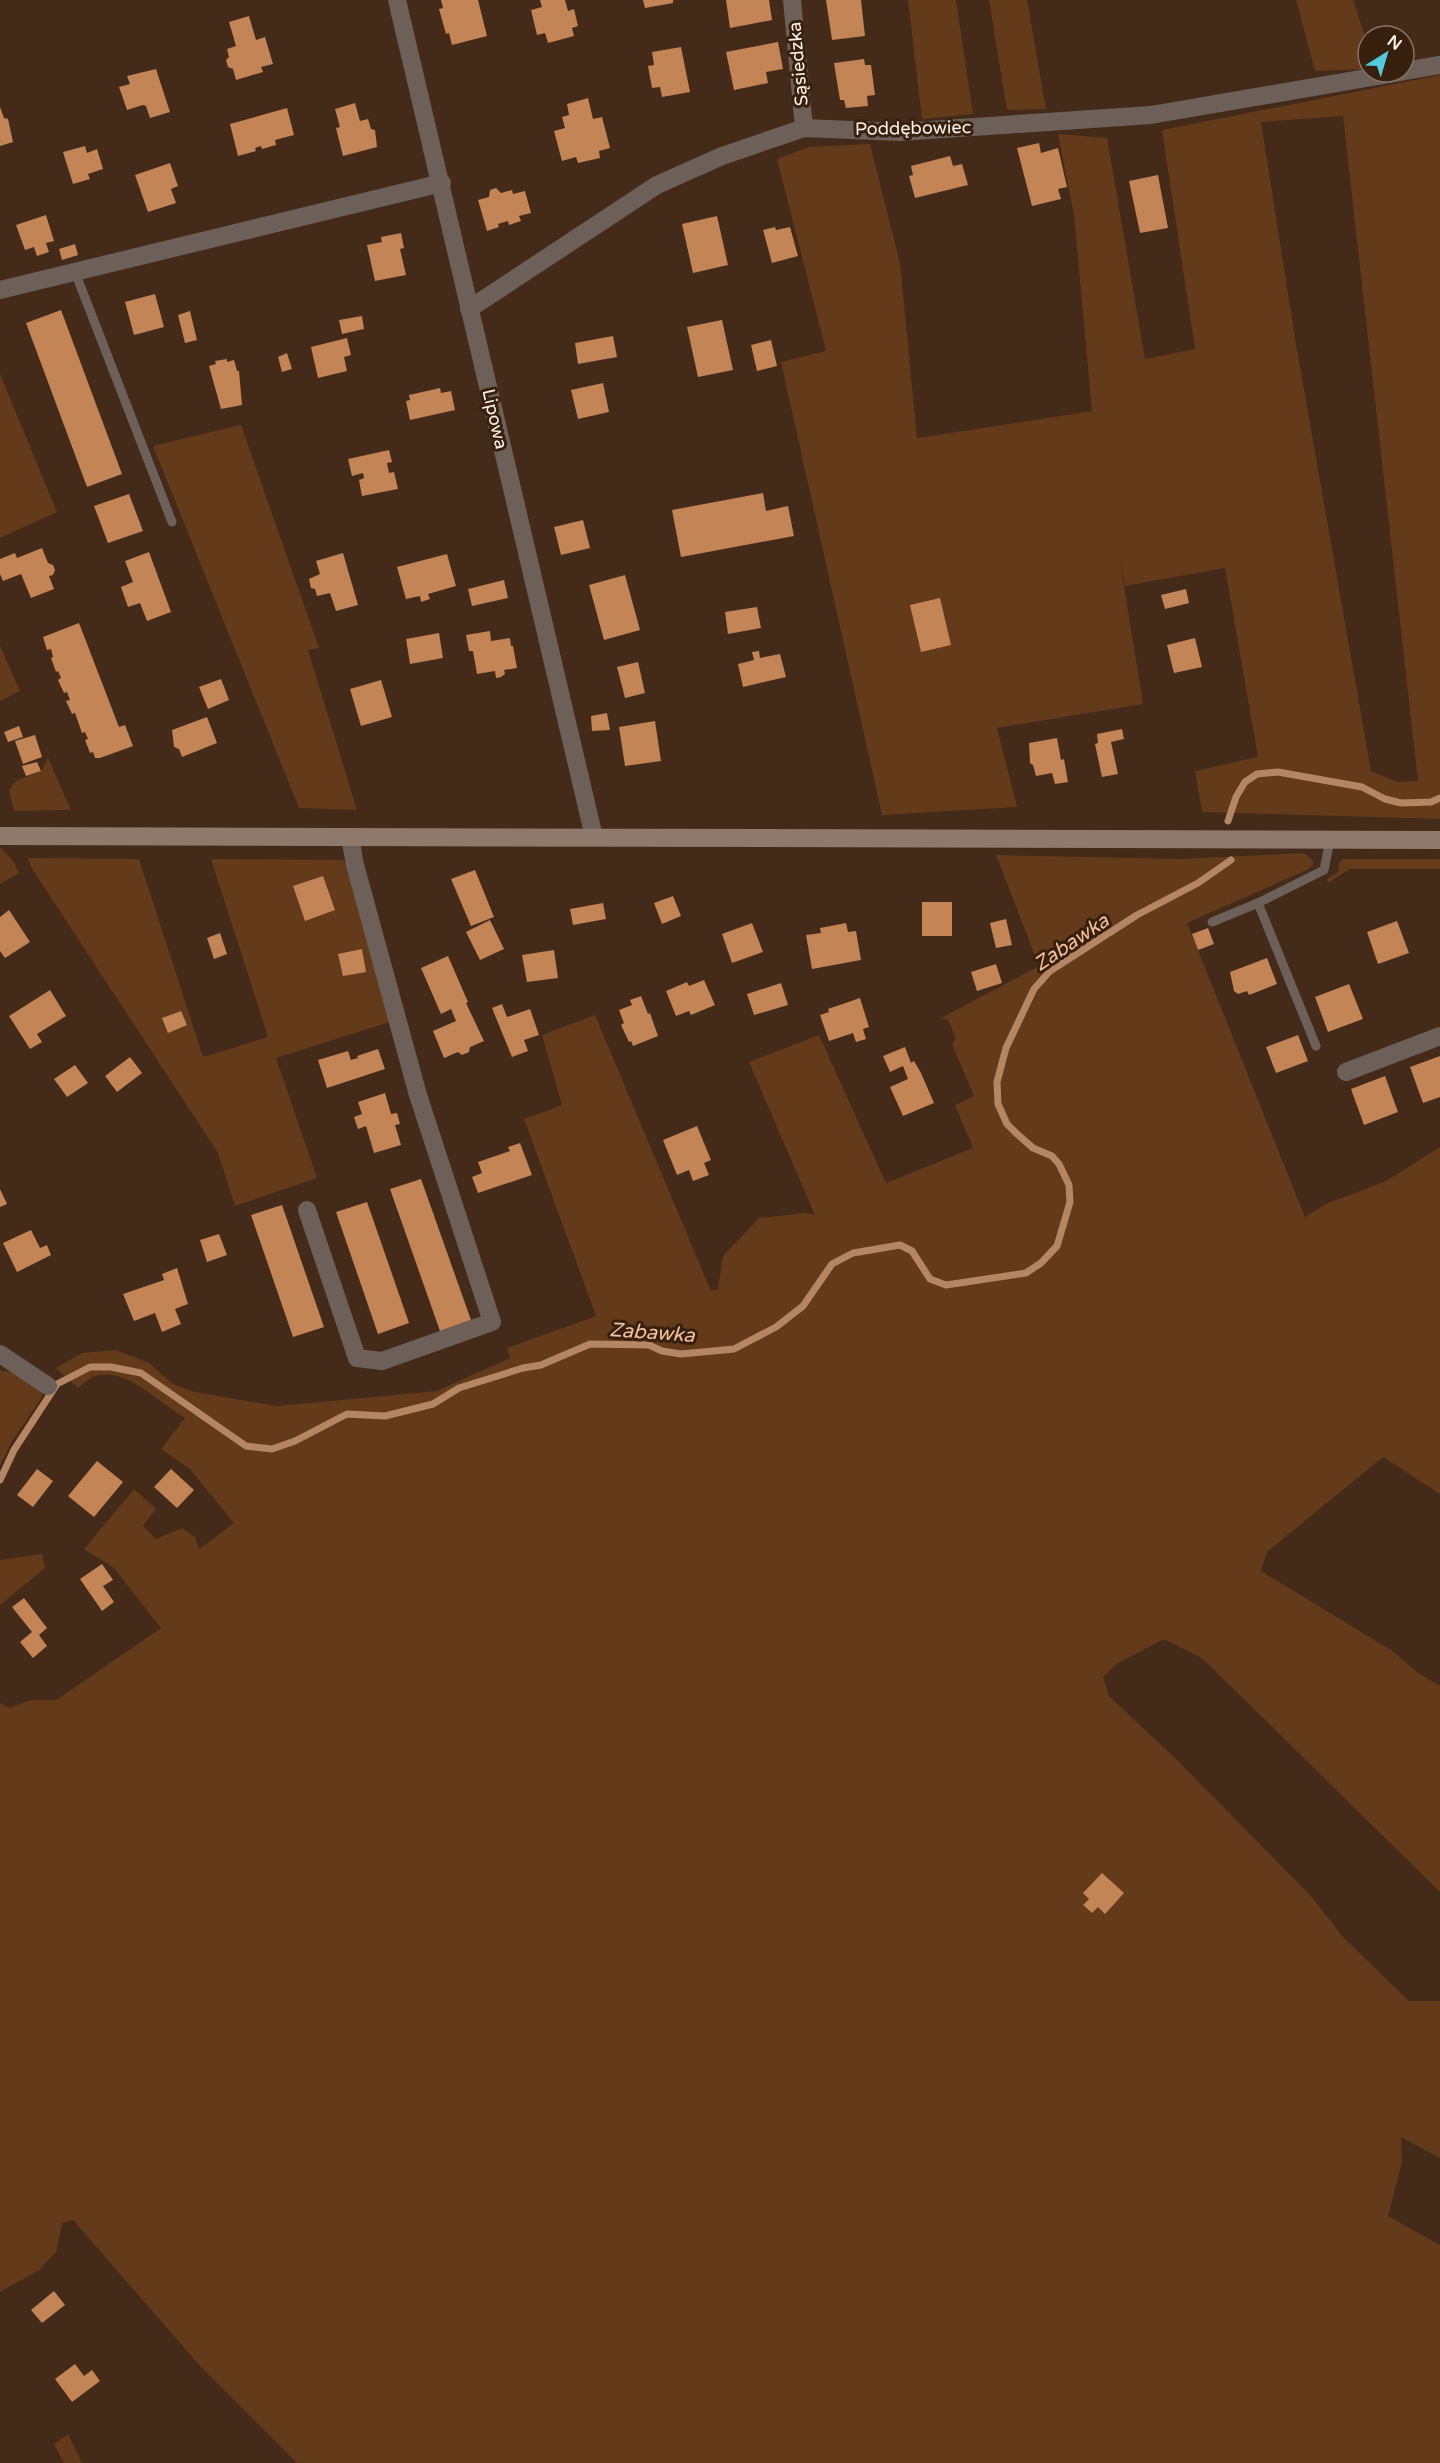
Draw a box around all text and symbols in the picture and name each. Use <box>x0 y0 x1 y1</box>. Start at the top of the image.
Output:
street label: Sąsiedzka <box>783 21 813 107</box>
north arrow <box>1356 24 1416 84</box>
text: N <box>1383 31 1406 55</box>
street label: Poddębowiec <box>855 116 971 140</box>
street label: Lipowa <box>477 387 513 451</box>
water label: Zabawka <box>1029 909 1114 977</box>
water label: Zabawka <box>608 1318 696 1348</box>

